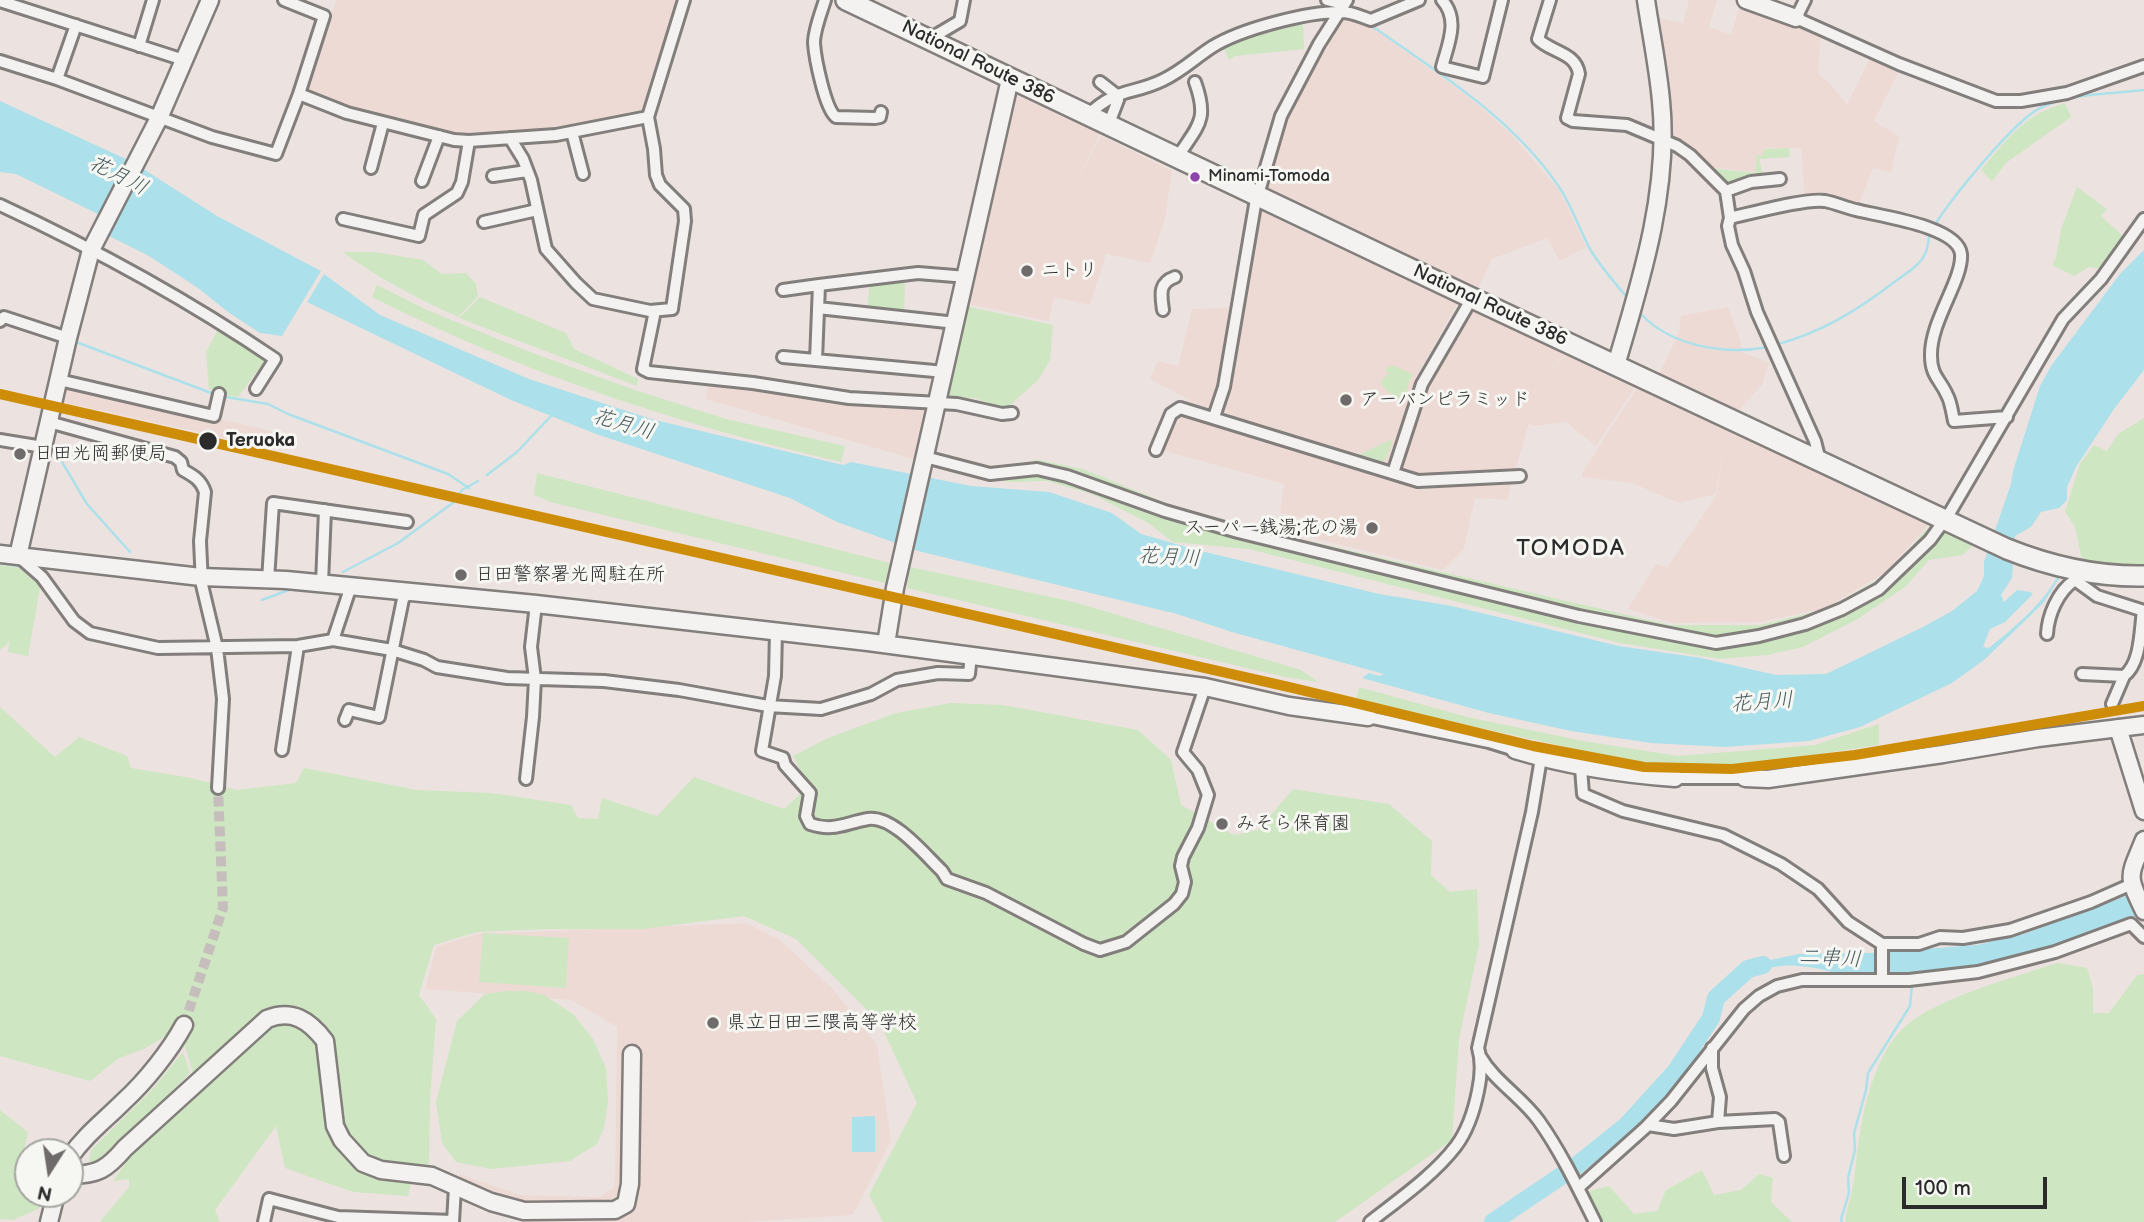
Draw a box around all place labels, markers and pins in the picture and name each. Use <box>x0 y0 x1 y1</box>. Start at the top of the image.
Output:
place label: Minami-Tomoda <box>1208 167 1330 187</box>
marker: Minami-Tomoda <box>1188 170 1202 184</box>
place label: ニトリ <box>1041 260 1098 282</box>
marker: ニトリ <box>1019 263 1035 279</box>
place label: アーバンピラミッド <box>1360 389 1530 411</box>
marker: アーバンピラミッド <box>1338 392 1354 408</box>
marker: Teruoka <box>197 430 219 452</box>
place label: Teruoka <box>226 430 295 452</box>
place label: 日田光岡郵便局 <box>34 443 167 465</box>
marker: 日田光岡郵便局 <box>12 446 28 462</box>
place label: スーパー銭湯;花の湯 <box>1184 517 1358 539</box>
marker: スーパー銭湯;花の湯 <box>1364 520 1380 536</box>
place label: 日田警察署光岡駐在所 <box>475 564 665 586</box>
marker: 日田警察署光岡駐在所 <box>453 567 469 583</box>
place label: みそら保育園 <box>1236 813 1350 835</box>
marker: みそら保育園 <box>1214 816 1230 832</box>
place label: 県立日田三隈高等学校 <box>727 1012 917 1034</box>
marker: 県立日田三隈高等学校 <box>705 1015 721 1031</box>

